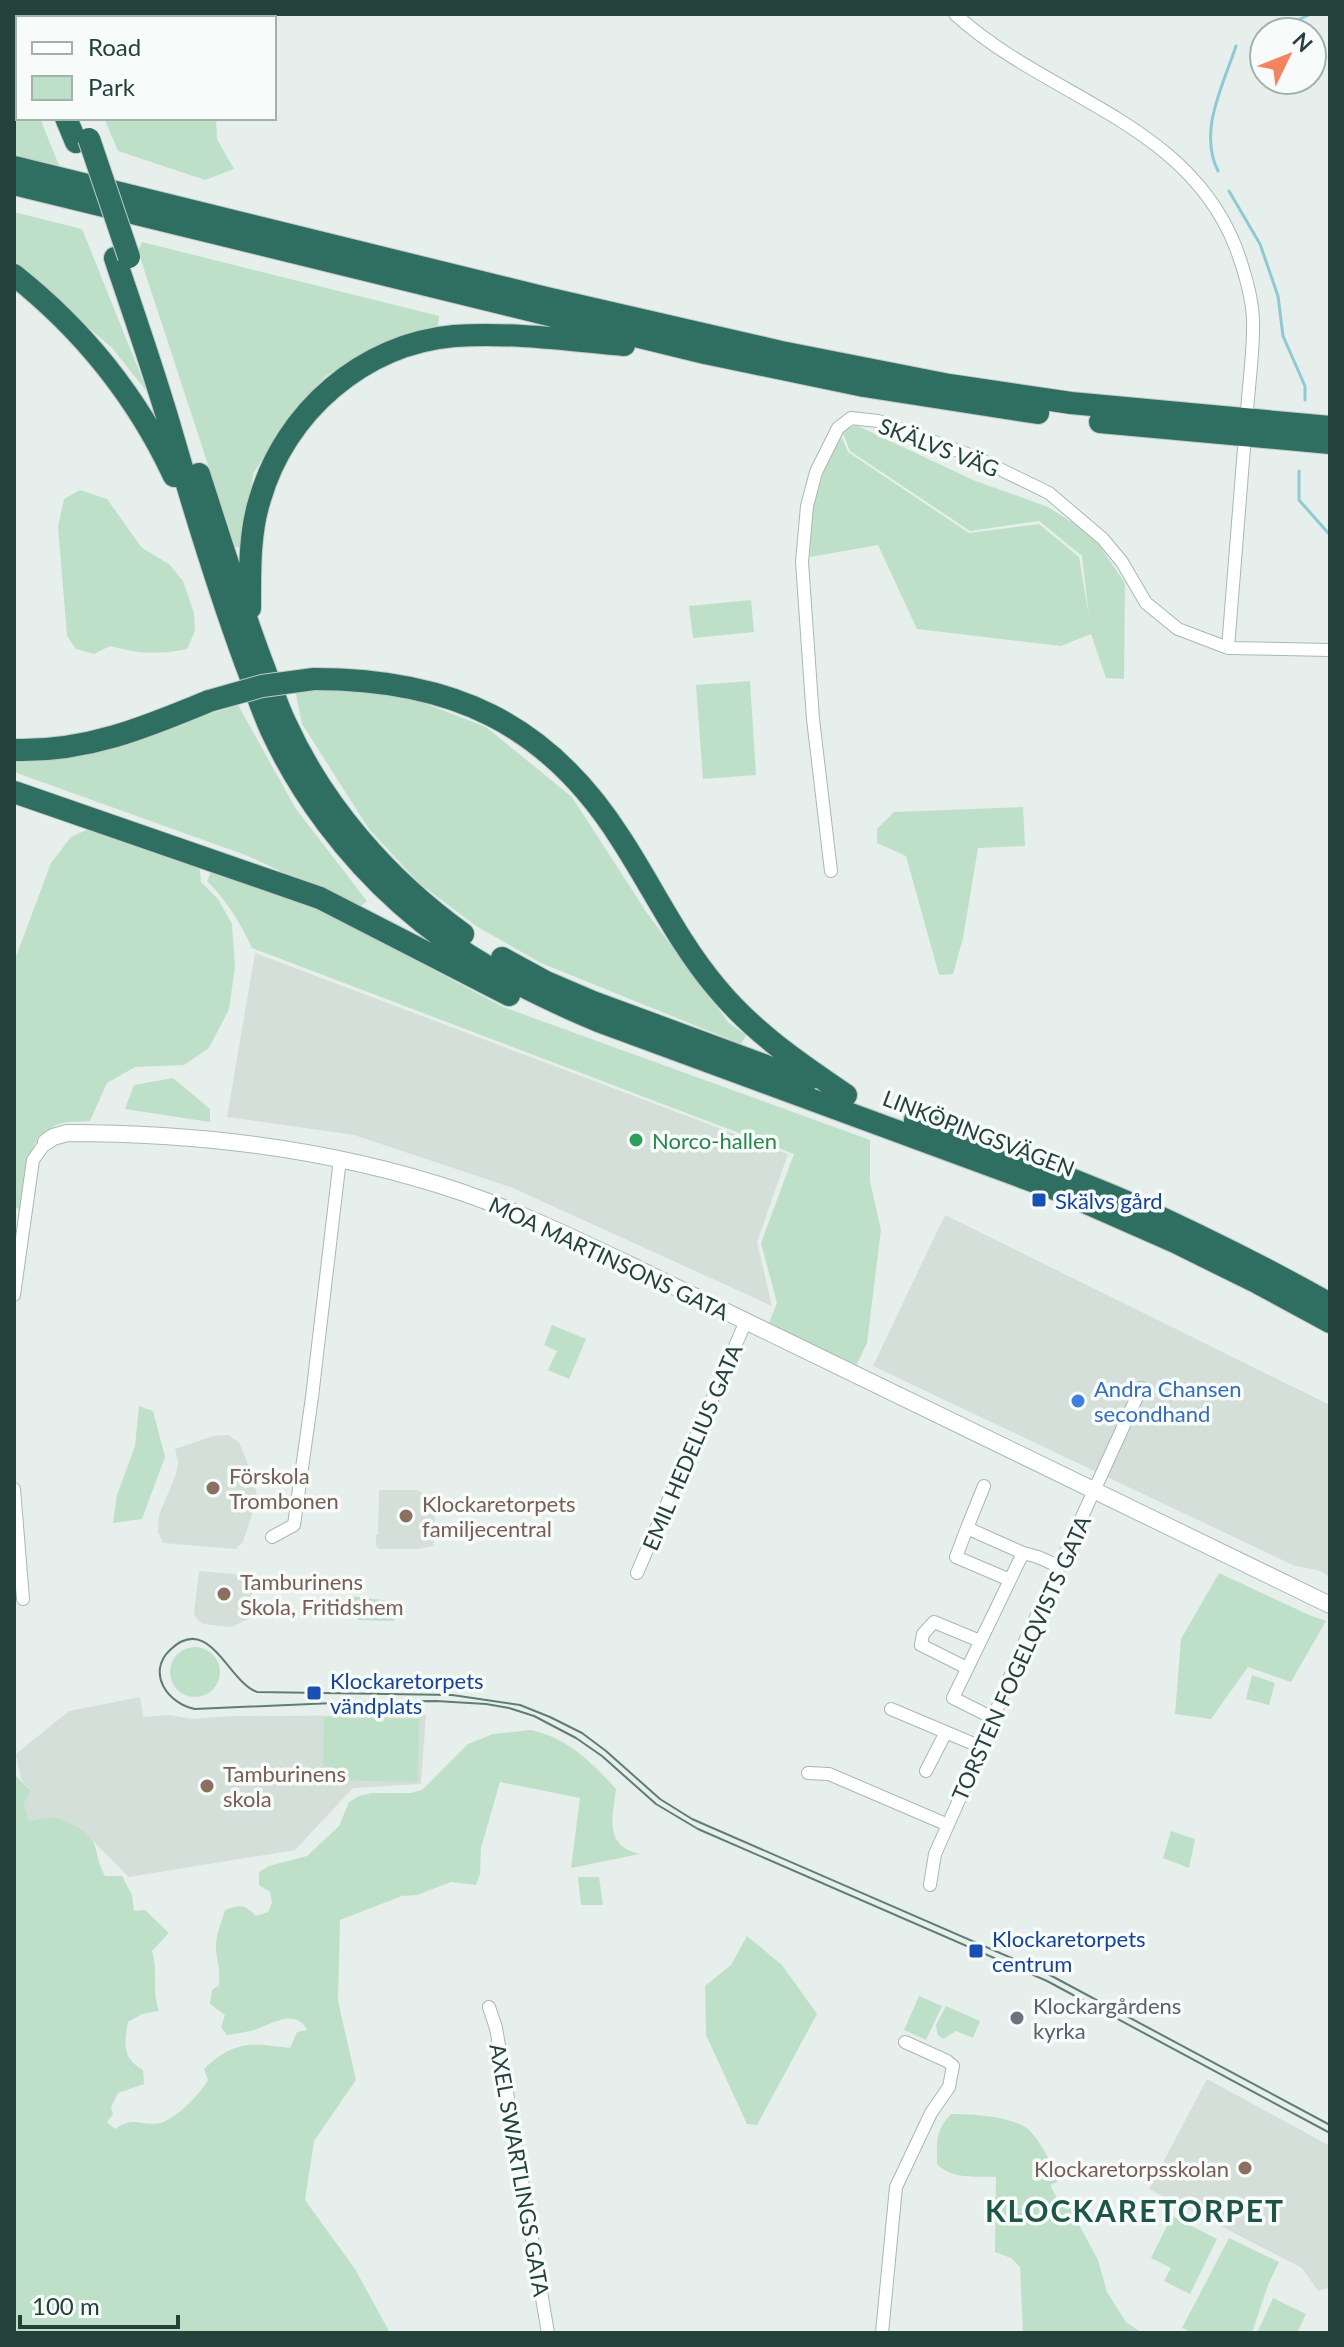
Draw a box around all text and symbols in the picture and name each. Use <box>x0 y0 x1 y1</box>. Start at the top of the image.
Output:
legend <box>16 16 276 120</box>
north arrow <box>1248 16 1328 96</box>
text: N <box>1287 27 1319 57</box>
text: Road <box>88 32 141 61</box>
text: Park <box>88 72 136 101</box>
street label: SKÄLVS VÄG <box>875 412 1003 482</box>
street label: LINKÖPINGSVÄGEN <box>879 1084 1079 1182</box>
place label: Norco-hallen <box>652 1127 777 1154</box>
marker: Norco-hallen <box>627 1131 645 1149</box>
place label: Skälvs gård <box>1055 1187 1163 1214</box>
street label: MOA MARTINSONS GATA <box>485 1191 733 1326</box>
marker: Skälvs gård <box>1030 1191 1048 1209</box>
street label: EMIL HEDELIUS GATA <box>636 1340 748 1554</box>
place label: Andra Chansen secondhand <box>1094 1375 1241 1427</box>
marker: Andra Chansen secondhand <box>1069 1392 1087 1410</box>
place label: Förskola Trombonen <box>229 1462 339 1514</box>
marker: Förskola Trombonen <box>204 1479 222 1497</box>
place label: Klockaretorpets familjecentral <box>422 1490 576 1542</box>
marker: Klockaretorpets familjecentral <box>397 1507 415 1525</box>
street label: TORSTEN FOGELQVISTS GATA <box>946 1511 1096 1805</box>
place label: Tamburinens Skola, Fritidshem <box>240 1568 404 1620</box>
marker: Tamburinens Skola, Fritidshem <box>215 1585 233 1603</box>
place label: Klockaretorpets vändplats <box>330 1667 484 1719</box>
marker: Klockaretorpets vändplats <box>305 1684 323 1702</box>
place label: Tamburinens skola <box>223 1760 346 1812</box>
marker: Tamburinens skola <box>198 1777 216 1795</box>
place label: Klockaretorpets centrum <box>992 1925 1146 1977</box>
marker: Klockaretorpets centrum <box>967 1942 985 1960</box>
place label: Klockargårdens kyrka <box>1033 1992 1181 2044</box>
marker: Klockargårdens kyrka <box>1008 2009 1026 2027</box>
street label: AXEL SWARTLINGS GATA <box>484 2041 556 2299</box>
place label: Klockaretorpsskolan <box>1034 2155 1229 2182</box>
marker: Klockaretorpsskolan <box>1236 2159 1254 2177</box>
district label: KLOCKARETORPET <box>985 2192 1285 2228</box>
scale bar <box>20 2279 178 2329</box>
text: 100 m <box>32 2291 100 2320</box>

